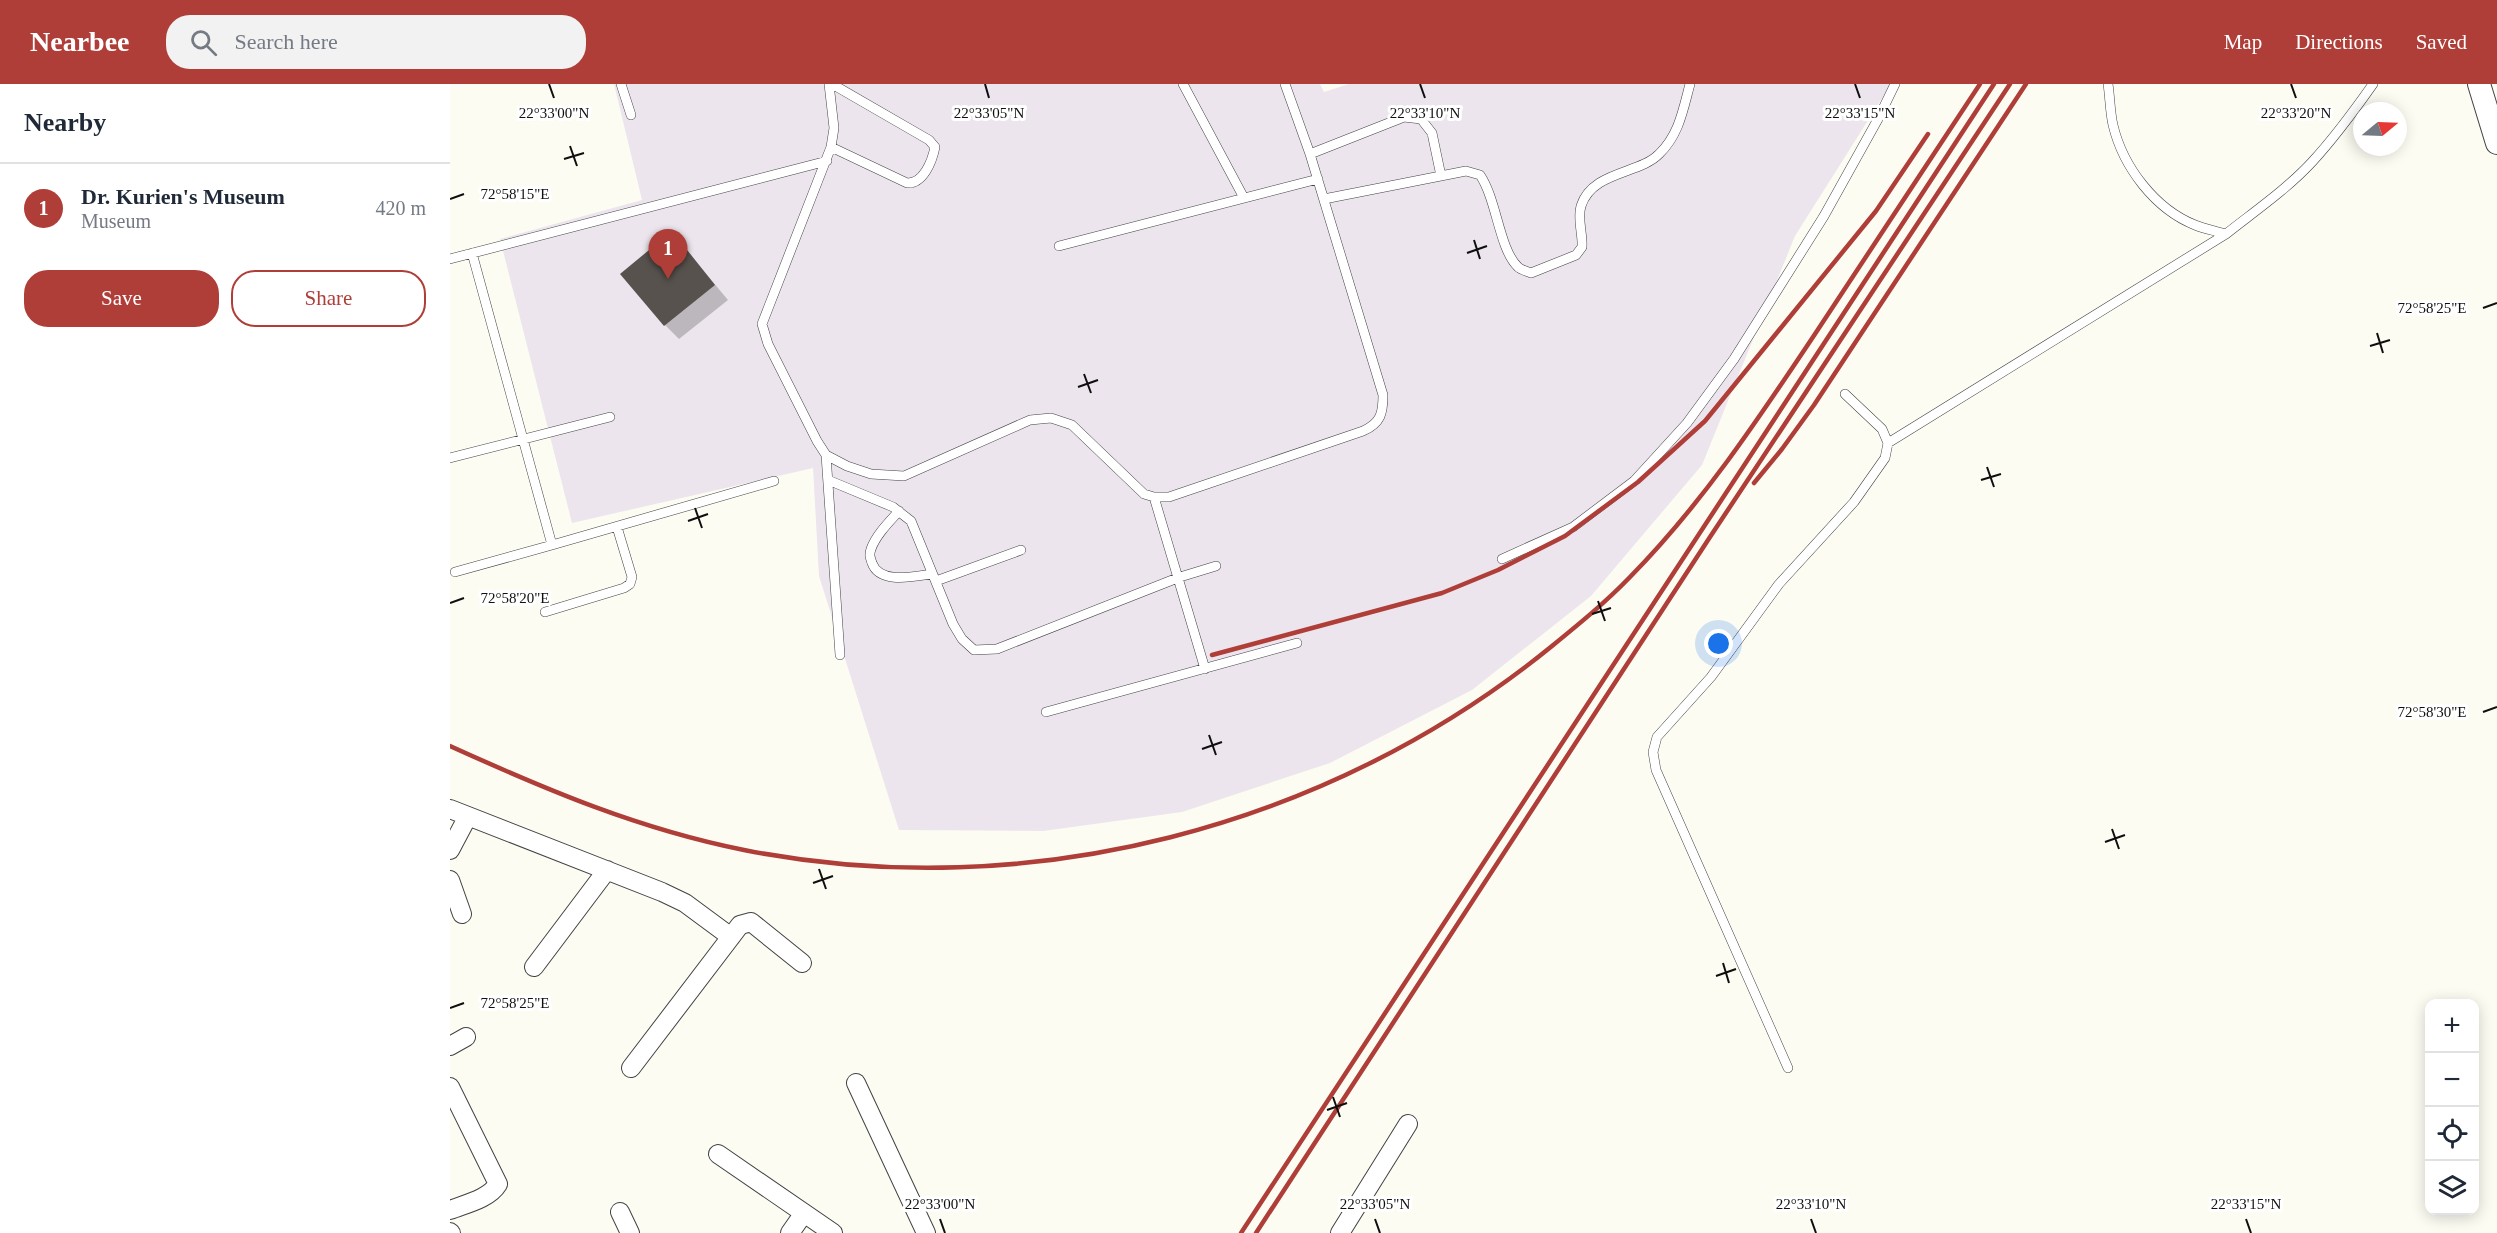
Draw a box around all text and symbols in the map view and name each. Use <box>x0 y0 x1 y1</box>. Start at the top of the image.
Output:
search box <box>166 15 586 69</box>
text: Nearbee <box>30 26 130 57</box>
icon: search <box>187 26 220 59</box>
text: Search here <box>235 29 338 54</box>
text: Map <box>2224 30 2262 54</box>
text: Directions <box>2295 30 2383 54</box>
text: Saved <box>2416 30 2467 54</box>
north arrow <box>2353 102 2407 156</box>
text: 22°33'00"N <box>519 105 589 121</box>
text: 22°33'05"N <box>954 105 1024 121</box>
text: 22°33'10"N <box>1390 105 1460 121</box>
text: 22°33'15"N <box>1825 105 1895 121</box>
text: 22°33'20"N <box>2261 105 2331 121</box>
text: Nearby <box>24 108 106 137</box>
text: Dr. Kurien's Museum <box>81 184 285 209</box>
text: 72°58'15"E <box>481 186 550 202</box>
text: 1 <box>39 197 49 219</box>
text: 420 m <box>375 197 426 219</box>
text: Museum <box>81 210 151 232</box>
pin: 1 <box>648 230 688 279</box>
button: Save <box>24 270 219 327</box>
button: Share <box>231 270 426 327</box>
text: 72°58'25"E <box>2398 300 2467 316</box>
text: 72°58'20"E <box>481 590 550 606</box>
your location <box>1704 629 1733 658</box>
text: 72°58'30"E <box>2398 704 2467 720</box>
text: 72°58'25"E <box>481 995 550 1011</box>
map controls <box>2425 999 2479 1215</box>
button: + <box>2425 999 2479 1053</box>
button: − <box>2425 1053 2479 1107</box>
button: locate <box>2425 1107 2479 1161</box>
button: layers <box>2425 1161 2479 1215</box>
text: 22°33'00"N <box>905 1196 975 1212</box>
text: 22°33'05"N <box>1340 1196 1410 1212</box>
text: 22°33'10"N <box>1776 1196 1846 1212</box>
text: 22°33'15"N <box>2211 1196 2281 1212</box>

